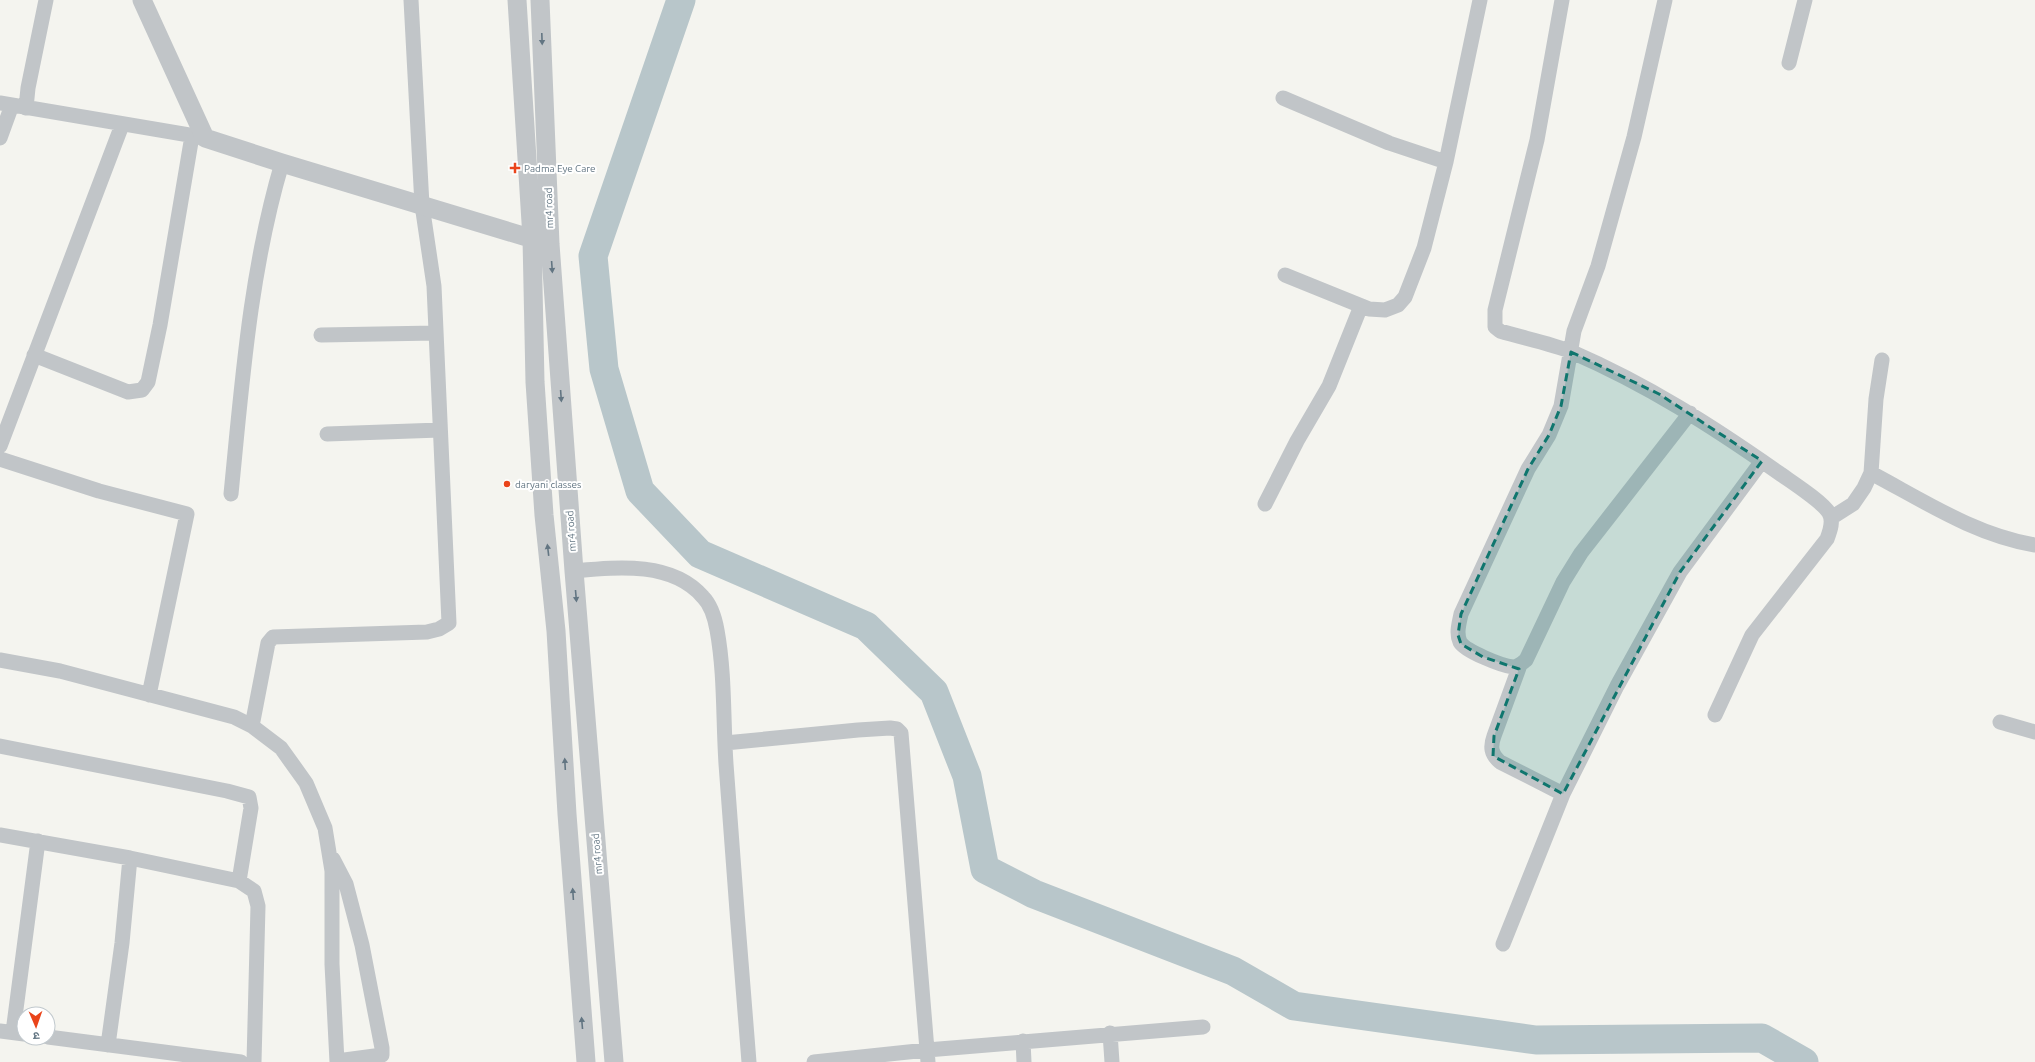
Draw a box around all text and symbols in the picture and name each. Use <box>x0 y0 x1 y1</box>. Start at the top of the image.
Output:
one-way arrow <box>538 33 545 45</box>
marker: Padma Eye Care <box>509 162 521 174</box>
place label: Padma Eye Care <box>524 163 596 174</box>
street label: mr4 road <box>543 187 555 229</box>
one-way arrow <box>548 261 555 273</box>
one-way arrow <box>558 390 565 402</box>
marker: daryani classes <box>502 479 512 489</box>
place label: daryani classes <box>515 479 581 490</box>
street label: mr4 road <box>564 510 578 552</box>
one-way arrow <box>545 544 552 556</box>
one-way arrow <box>573 590 579 602</box>
one-way arrow <box>561 758 568 770</box>
street label: mr4 road <box>590 833 604 875</box>
one-way arrow <box>569 888 576 900</box>
north arrow <box>16 1006 56 1046</box>
one-way arrow <box>579 1017 586 1029</box>
text: उ <box>32 1030 40 1042</box>

